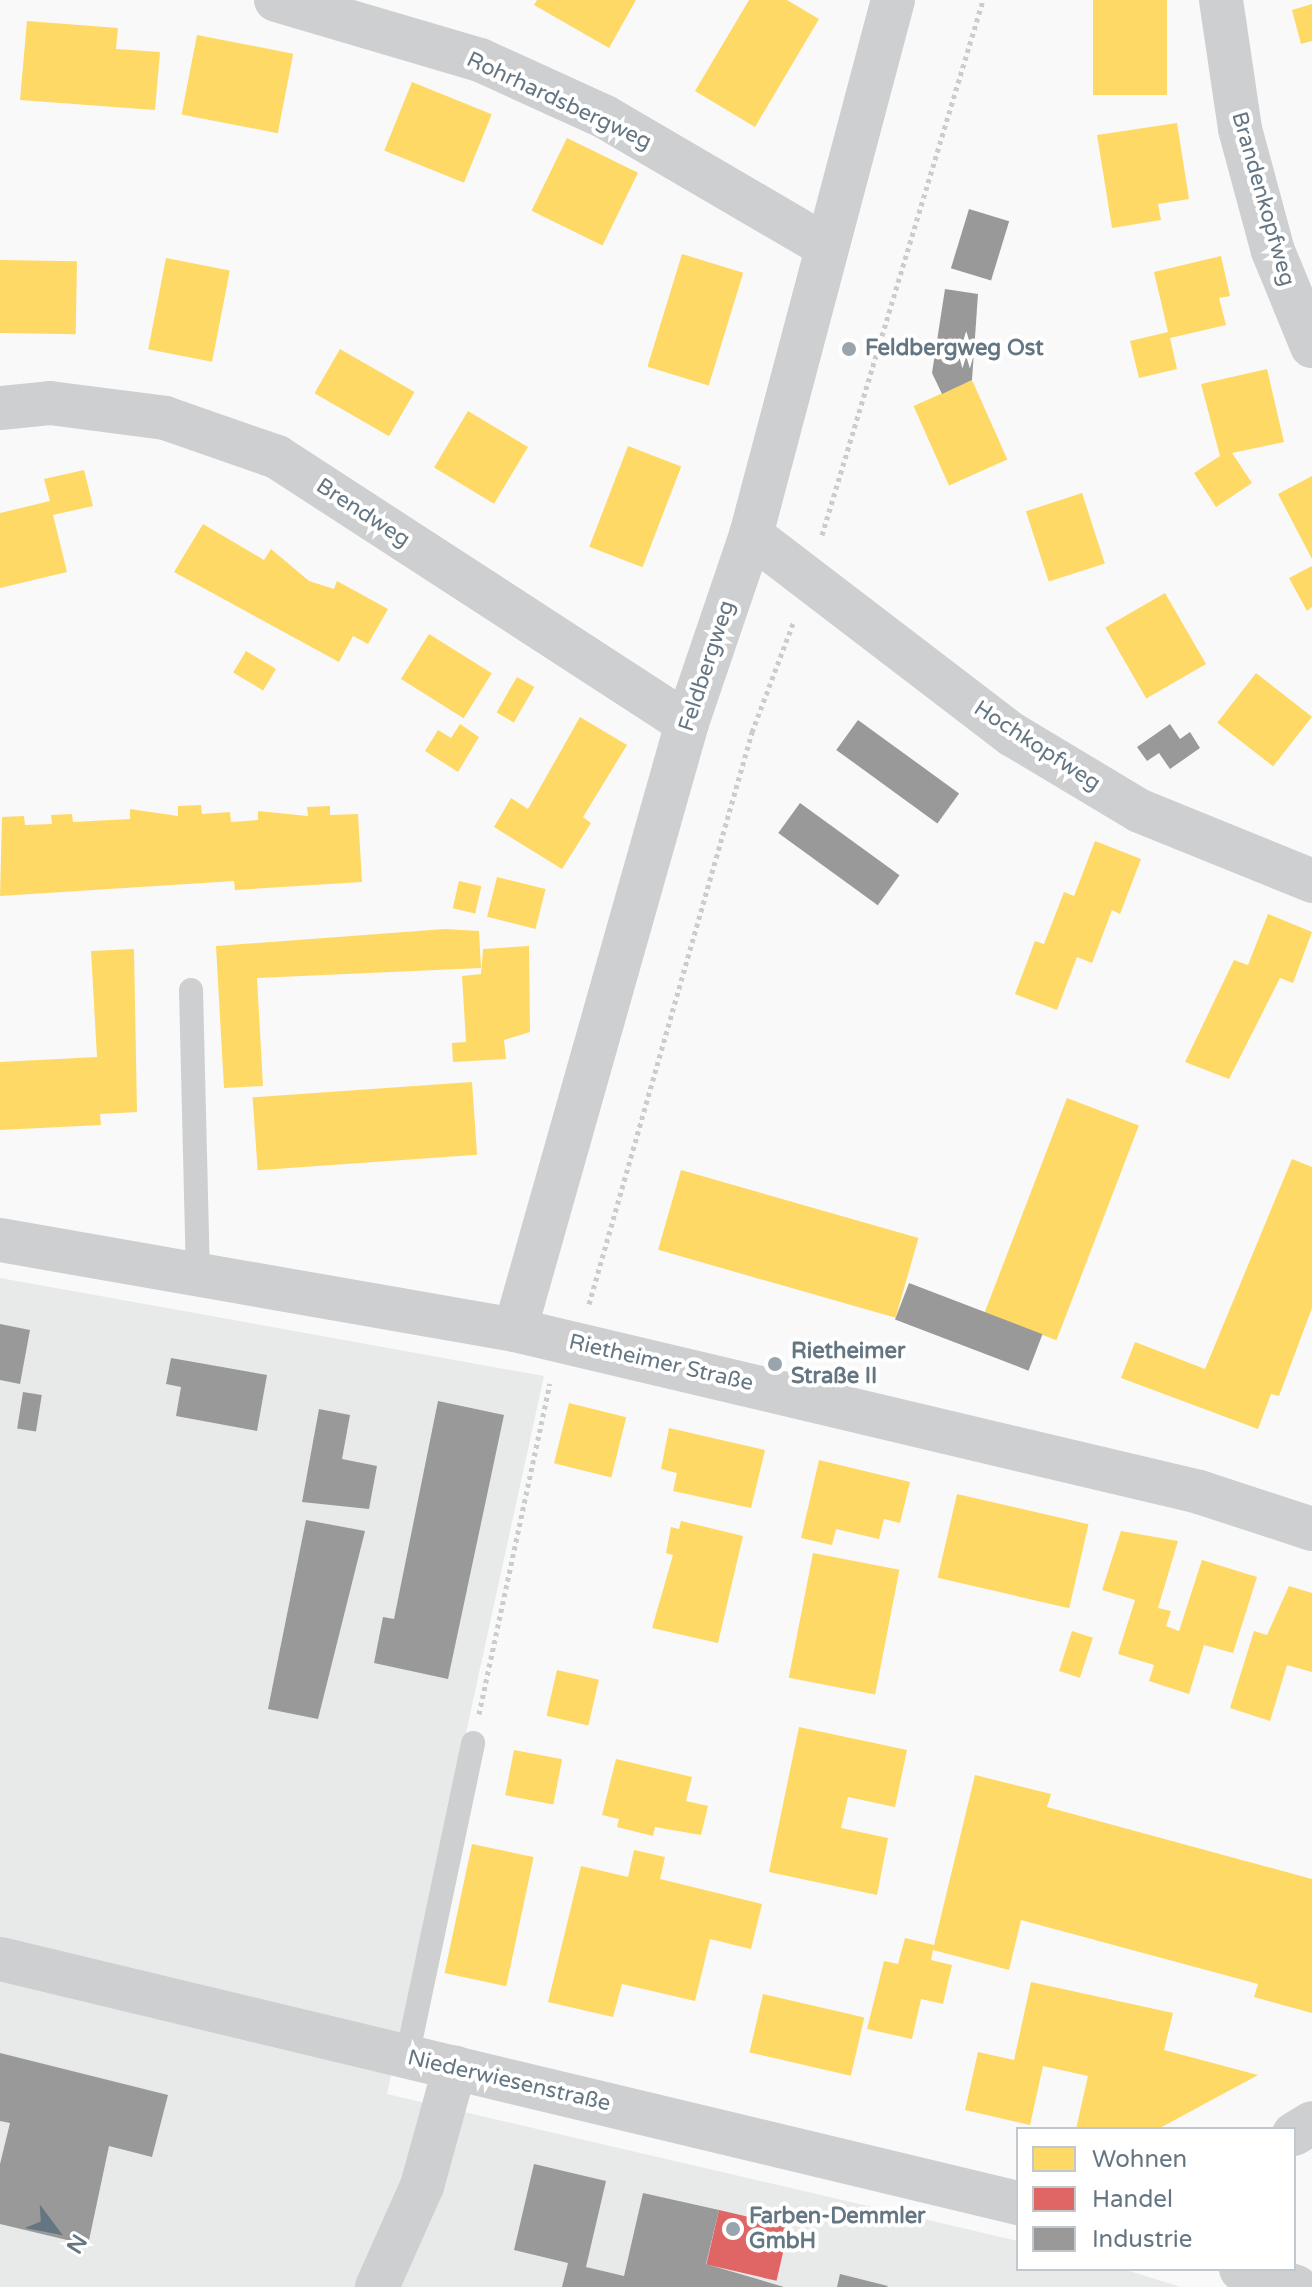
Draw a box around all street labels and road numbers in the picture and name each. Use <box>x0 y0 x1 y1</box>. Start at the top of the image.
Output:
street label: Rohrhardsbergweg <box>462 47 656 155</box>
street label: Brandenkopfweg <box>1226 109 1300 289</box>
street label: Brendweg <box>311 473 415 553</box>
street label: Feldbergweg <box>673 597 741 735</box>
street label: Hochkopfweg <box>969 695 1105 797</box>
street label: Rietheimer Straße <box>566 1329 756 1397</box>
street label: Niederwiesenstraße <box>405 2045 613 2117</box>

